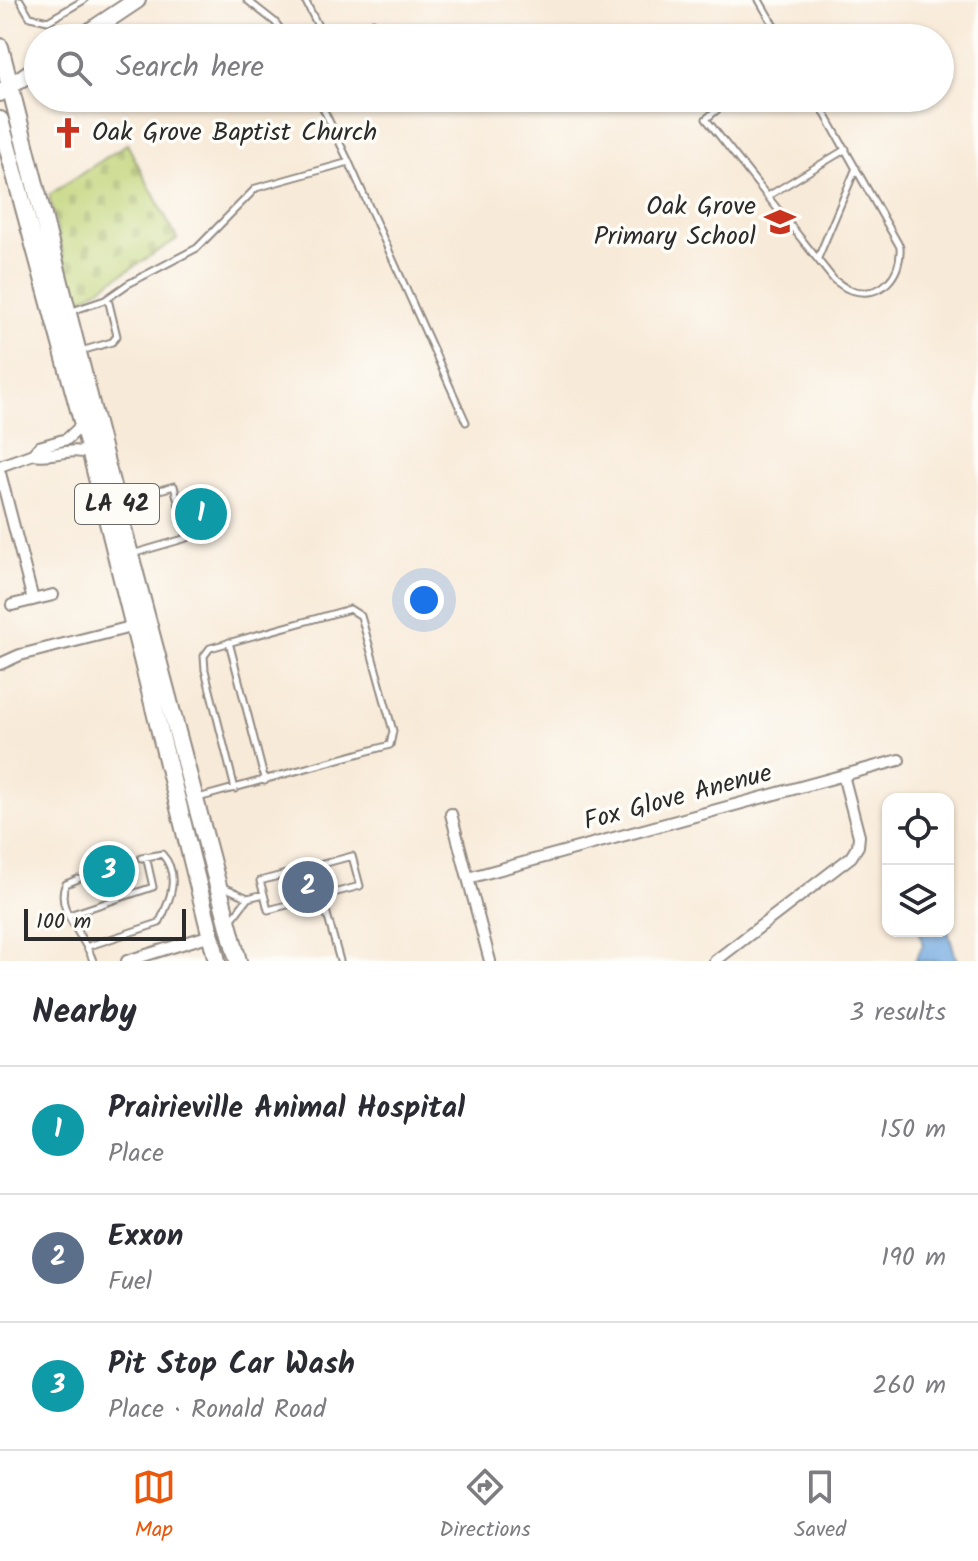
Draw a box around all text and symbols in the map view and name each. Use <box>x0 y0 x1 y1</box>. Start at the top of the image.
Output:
search box <box>24 24 954 112</box>
text: Search here <box>116 44 264 92</box>
icon: search <box>52 46 96 90</box>
place label: Oak Grove Baptist Church <box>92 112 377 154</box>
church icon: Oak Grove Baptist Church <box>51 116 85 150</box>
place label: Oak Grove Primary School <box>594 186 756 258</box>
school or university icon: Oak Grove Primary School <box>763 205 797 239</box>
road number: LA 42 <box>75 484 159 524</box>
pin: 1 <box>175 484 227 544</box>
your location <box>404 580 444 620</box>
street label: Fox Glove Anenue <box>579 753 777 843</box>
map controls <box>882 793 954 937</box>
button: locate <box>882 793 954 865</box>
pin: 3 <box>83 841 135 901</box>
pin: 2 <box>282 857 334 917</box>
button: layers <box>882 865 954 937</box>
scale bar <box>24 905 186 941</box>
text: 100 m <box>36 905 91 940</box>
text: Nearby <box>32 986 137 1040</box>
text: 3 results <box>849 992 946 1034</box>
text: Prairieville Animal Hospital <box>108 1085 465 1133</box>
text: 1 <box>54 1109 62 1151</box>
text: 150 m <box>880 1109 946 1151</box>
text: Place <box>108 1133 164 1175</box>
text: Exxon <box>108 1213 183 1261</box>
text: 2 <box>50 1237 66 1279</box>
text: 190 m <box>881 1237 946 1279</box>
text: Fuel <box>108 1261 152 1303</box>
text: Pit Stop Car Wash <box>108 1341 355 1389</box>
text: 3 <box>51 1365 65 1407</box>
text: 260 m <box>872 1365 946 1407</box>
text: Place · Ronald Road <box>108 1389 326 1431</box>
tab: Map <box>132 1465 176 1548</box>
tab: Directions <box>439 1465 531 1548</box>
tab: Saved <box>794 1465 846 1548</box>

